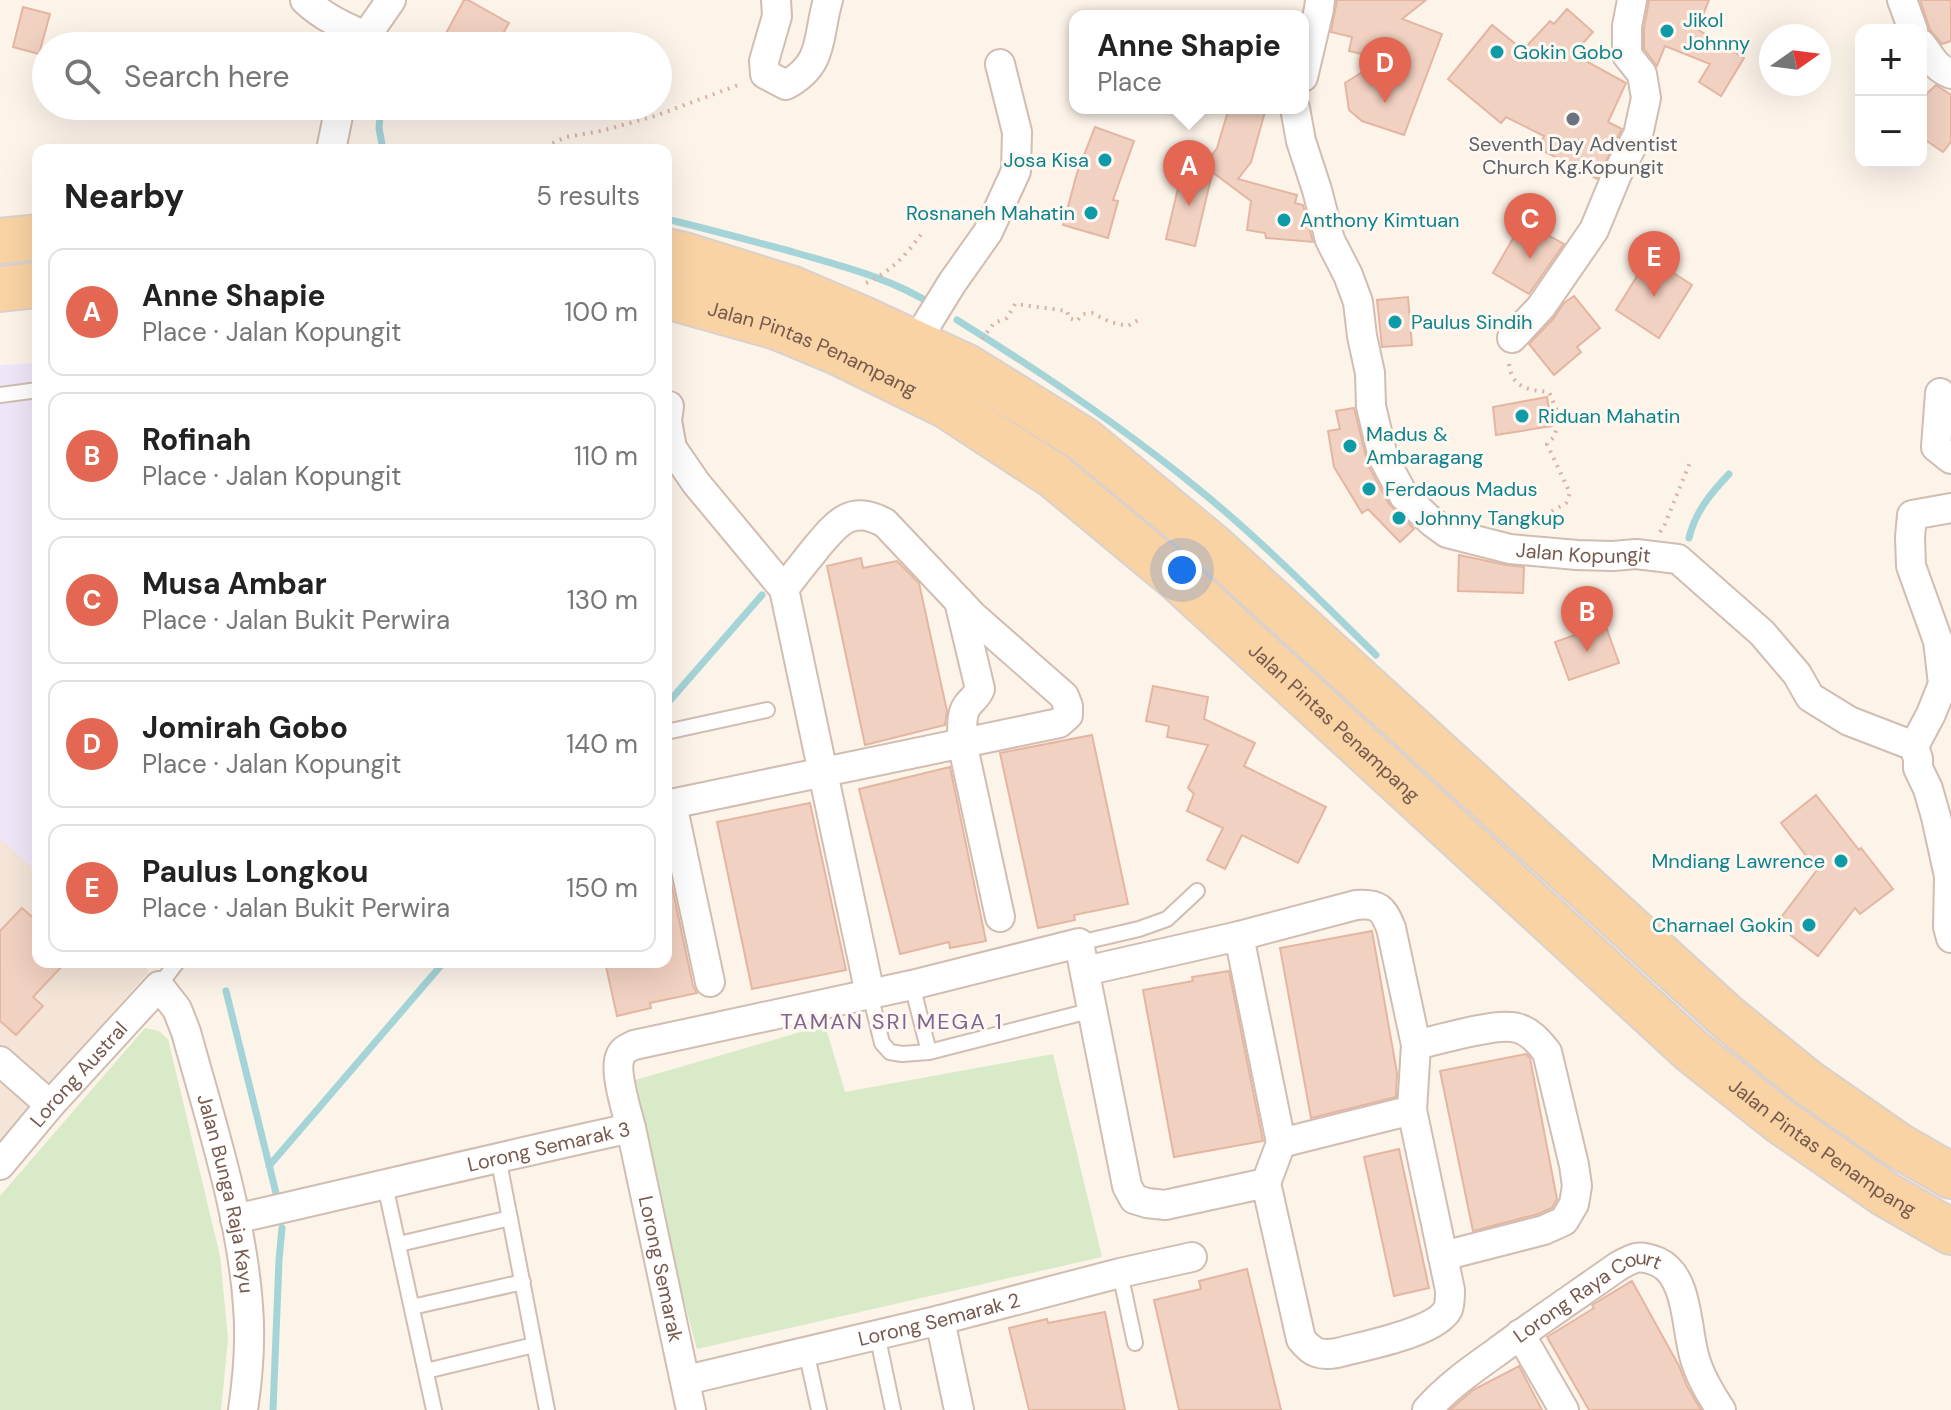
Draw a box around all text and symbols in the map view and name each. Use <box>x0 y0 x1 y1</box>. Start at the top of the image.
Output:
place label: Jikol Johnny <box>1683 7 1750 56</box>
popup <box>1069 10 1309 114</box>
marker: Jikol Johnny <box>1658 22 1676 40</box>
north arrow <box>1759 24 1831 96</box>
map controls <box>1855 24 1927 168</box>
button: + <box>1855 24 1927 96</box>
text: Anne Shapie <box>1097 26 1281 65</box>
search box <box>32 32 672 120</box>
pin: D <box>1359 37 1411 103</box>
place label: Gokin Gobo <box>1513 39 1623 65</box>
marker: Gokin Gobo <box>1488 43 1506 61</box>
icon: search <box>60 54 104 98</box>
text: Search here <box>124 57 290 96</box>
text: Place <box>1097 65 1162 99</box>
button: − <box>1855 96 1927 168</box>
marker: Seventh Day Adventist Church Kg.Kopungit <box>1564 110 1582 128</box>
place label: Seventh Day Adventist Church Kg.Kopungit <box>1468 131 1678 180</box>
pin: A <box>1163 140 1215 206</box>
place label: Josa Kisa <box>1003 147 1089 173</box>
marker: Josa Kisa <box>1096 151 1114 169</box>
text: Nearby <box>64 174 184 219</box>
text: 5 results <box>536 179 640 213</box>
pin: C <box>1504 193 1556 259</box>
place label: Rosnaneh Mahatin <box>906 200 1075 226</box>
marker: Rosnaneh Mahatin <box>1082 204 1100 222</box>
place label: Anthony Kimtuan <box>1300 207 1460 233</box>
marker: Anthony Kimtuan <box>1275 211 1293 229</box>
pin: E <box>1628 231 1680 297</box>
text: Anne Shapie <box>142 276 326 315</box>
text: A <box>83 295 101 329</box>
text: 100 m <box>564 295 638 329</box>
street label: Jalan Pintas Penampang <box>705 295 921 402</box>
place label: Paulus Sindih <box>1411 309 1532 335</box>
marker: Paulus Sindih <box>1386 313 1404 331</box>
text: Place · Jalan Kopungit <box>142 315 401 349</box>
place label: Riduan Mahatin <box>1538 403 1680 429</box>
marker: Riduan Mahatin <box>1513 407 1531 425</box>
text: Rofinah <box>142 420 251 459</box>
place label: Madus & Ambaragang <box>1366 421 1483 470</box>
marker: Madus & Ambaragang <box>1341 437 1359 455</box>
text: B <box>84 439 100 473</box>
text: 110 m <box>574 439 638 473</box>
text: Place · Jalan Kopungit <box>142 459 401 493</box>
place label: Ferdaous Madus <box>1385 476 1538 502</box>
marker: Ferdaous Madus <box>1360 480 1378 498</box>
place label: Johnny Tangkup <box>1415 505 1565 531</box>
marker: Johnny Tangkup <box>1390 509 1408 527</box>
street label: Jalan Kopungit <box>1515 537 1652 569</box>
your location <box>1162 550 1202 590</box>
text: Musa Ambar <box>142 564 327 603</box>
text: C <box>82 583 102 617</box>
text: 130 m <box>567 583 638 617</box>
pin: B <box>1561 586 1613 652</box>
text: Place · Jalan Bukit Perwira <box>142 603 450 637</box>
street label: Jalan Pintas Penampang <box>1243 637 1425 808</box>
text: Jomirah Gobo <box>142 708 348 747</box>
text: D <box>83 727 101 761</box>
text: 140 m <box>566 727 638 761</box>
text: Place · Jalan Kopungit <box>142 747 401 781</box>
place label: Mndiang Lawrence <box>1651 848 1825 874</box>
text: Paulus Longkou <box>142 852 369 891</box>
marker: Mndiang Lawrence <box>1832 852 1850 870</box>
text: E <box>84 871 100 905</box>
text: 150 m <box>566 871 638 905</box>
text: Place · Jalan Bukit Perwira <box>142 891 450 925</box>
place label: Charnael Gokin <box>1652 912 1793 938</box>
marker: Charnael Gokin <box>1800 916 1818 934</box>
district label: TAMAN SRI MEGA 1 <box>780 1007 1004 1036</box>
street label: Lorong Austral <box>24 1016 133 1132</box>
street label: Jalan Pintas Penampang <box>1723 1072 1921 1222</box>
street label: Jalan Bunga Raja Kayu <box>191 1091 260 1294</box>
street label: Lorong Semarak 3 <box>465 1116 633 1178</box>
street label: Lorong Semarak <box>633 1193 689 1344</box>
street label: Lorong Raya Court <box>1508 1244 1666 1349</box>
street label: Lorong Semarak 2 <box>855 1287 1023 1352</box>

